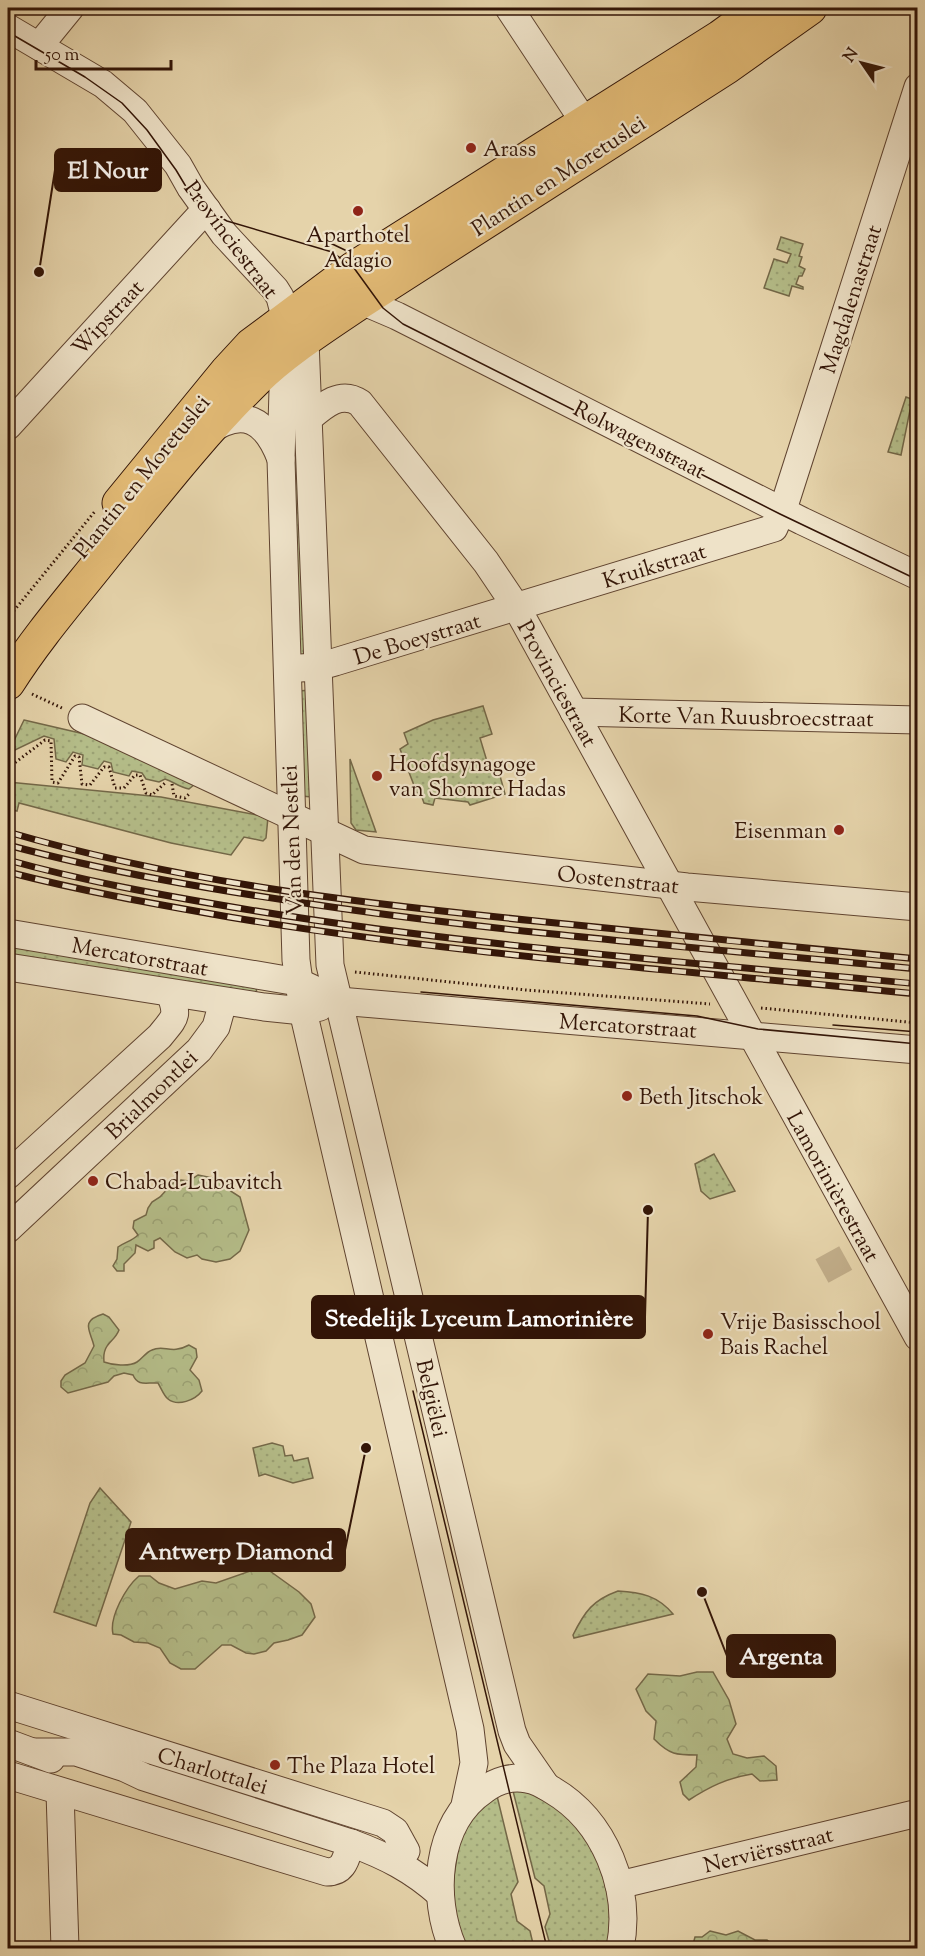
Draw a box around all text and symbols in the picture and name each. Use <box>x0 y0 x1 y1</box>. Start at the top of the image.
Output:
scale bar <box>36 33 171 71</box>
north arrow <box>832 33 892 93</box>
text: 50 m <box>44 43 80 69</box>
text: N <box>839 44 865 68</box>
street label: Plantin en Moretuslei <box>466 109 653 246</box>
place label: Arass <box>483 135 536 167</box>
marker: Arass <box>464 141 478 155</box>
callout: El Nour <box>55 149 161 191</box>
text: El Nour <box>67 155 150 189</box>
street label: Provinciestraat <box>175 175 285 307</box>
marker: Aparthotel Adagio <box>351 204 365 218</box>
place label: Aparthotel Adagio <box>306 221 410 278</box>
street label: Magdalenastraat <box>814 221 892 378</box>
street label: Wipstraat <box>66 274 153 364</box>
street label: Plantin en Moretuslei <box>67 389 219 567</box>
street label: Rolwagenstraat <box>567 394 711 489</box>
street label: Kruikstraat <box>599 537 711 599</box>
street label: De Boeystraat <box>350 606 486 675</box>
street label: Provinciestraat <box>507 615 604 754</box>
street label: Korte Van Ruusbroecstraat <box>618 701 874 737</box>
place label: Hoofdsynagoge van Shomre Hadas <box>389 750 566 807</box>
street label: Van den Nestlei <box>275 764 313 916</box>
marker: Hoofdsynagoge van Shomre Hadas <box>370 769 384 783</box>
place label: Eisenman <box>734 817 827 849</box>
marker: Eisenman <box>832 823 846 837</box>
street label: Oostenstraat <box>555 860 681 904</box>
street label: Mercatorstraat <box>69 931 211 987</box>
street label: Mercatorstraat <box>558 1007 698 1049</box>
street label: Brialmontlei <box>100 1044 206 1148</box>
place label: Beth Jitschok <box>639 1083 763 1115</box>
marker: Beth Jitschok <box>620 1089 634 1103</box>
street label: Lamorinièrestraat <box>777 1106 886 1269</box>
place label: Chabad-Lubavitch <box>105 1168 283 1200</box>
marker: Chabad-Lubavitch <box>86 1174 100 1188</box>
callout: Stedelijk Lyceum Lamorinière <box>312 1296 645 1338</box>
text: Stedelijk Lyceum Lamorinière <box>325 1303 633 1337</box>
place label: Vrije Basisschool Bais Rachel <box>720 1308 881 1365</box>
marker: Vrije Basisschool Bais Rachel <box>701 1327 715 1341</box>
street label: Belgiëlei <box>406 1356 455 1441</box>
callout: Antwerp Diamond <box>126 1529 345 1571</box>
text: Antwerp Diamond <box>139 1536 334 1570</box>
callout: Argenta <box>727 1635 835 1677</box>
text: Argenta <box>739 1641 824 1675</box>
street label: Charlottalei <box>153 1741 271 1805</box>
place label: The Plaza Hotel <box>287 1752 435 1784</box>
marker: The Plaza Hotel <box>268 1758 282 1772</box>
street label: Nerviërsstraat <box>701 1820 837 1883</box>

